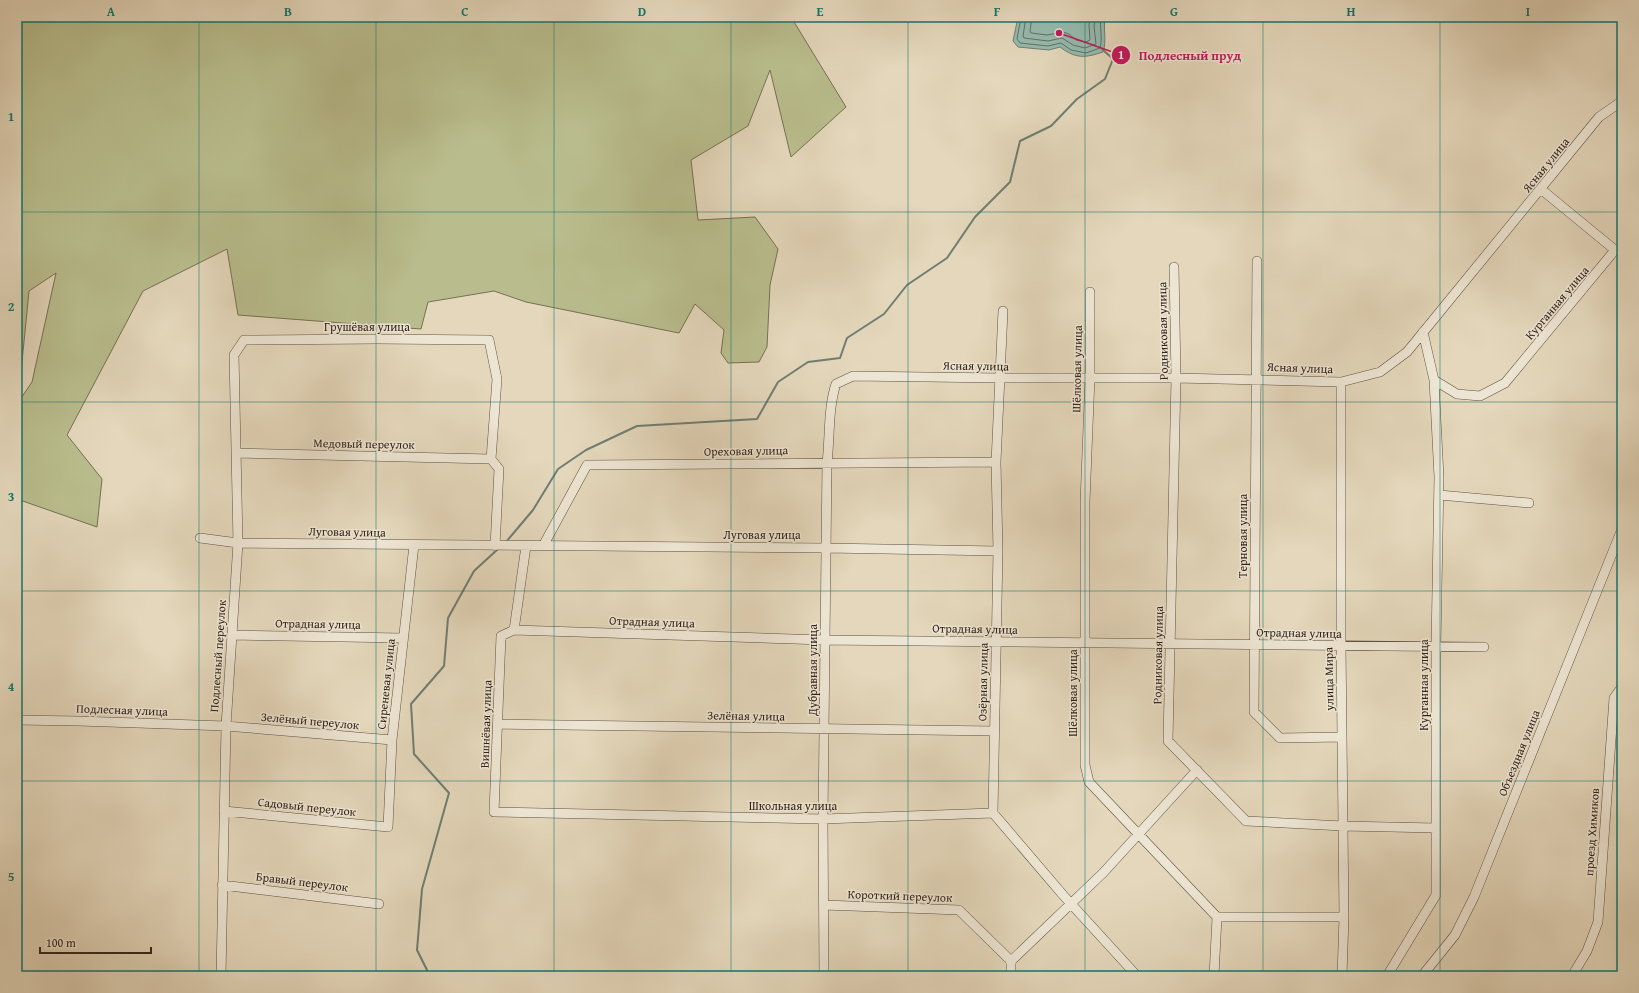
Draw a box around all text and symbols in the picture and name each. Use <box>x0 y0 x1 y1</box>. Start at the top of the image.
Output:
text: A <box>107 2 116 21</box>
text: B <box>284 2 292 21</box>
text: C <box>461 2 469 21</box>
text: D <box>638 2 646 21</box>
text: E <box>817 2 824 21</box>
text: F <box>994 2 1001 21</box>
text: G <box>1170 2 1178 21</box>
text: H <box>1346 2 1356 21</box>
text: I <box>1526 2 1530 21</box>
callout: Подлесный пруд <box>1111 43 1249 68</box>
text: 1 <box>1118 46 1124 63</box>
text: Подлесный пруд <box>1139 46 1241 65</box>
text: 1 <box>8 107 14 126</box>
street label: Ясная улица <box>1518 133 1573 197</box>
street label: Курганная улица <box>1521 262 1593 343</box>
street label: Родниковая улица <box>1153 281 1172 380</box>
text: 2 <box>8 297 15 316</box>
street label: Грушёвая улица <box>324 318 410 335</box>
street label: Шёлковая улица <box>1067 325 1086 413</box>
street label: Ясная улица <box>942 356 1010 375</box>
street label: Ясная улица <box>1266 358 1334 377</box>
street label: Медовый переулок <box>313 434 416 453</box>
street label: Ореховая улица <box>704 441 789 460</box>
text: 3 <box>8 487 14 506</box>
street label: Терновая улица <box>1234 493 1251 578</box>
street label: Луговая улица <box>308 522 386 541</box>
street label: Луговая улица <box>723 526 801 543</box>
street label: Подлесный переулок <box>205 598 230 713</box>
street label: Родниковая улица <box>1148 605 1167 704</box>
street label: Отрадная улица <box>609 612 695 631</box>
street label: Отрадная улица <box>275 614 361 633</box>
street label: Отрадная улица <box>932 619 1018 638</box>
street label: Отрадная улица <box>1256 623 1342 642</box>
street label: Дубравная улица <box>804 624 821 717</box>
street label: Сиреневая улица <box>372 638 399 730</box>
street label: Курганная улица <box>1415 639 1432 731</box>
street label: Озёрная улица <box>973 642 992 721</box>
street label: улица Мира <box>1319 647 1338 712</box>
street label: Шёлковая улица <box>1064 649 1081 737</box>
text: 4 <box>8 677 15 696</box>
street label: Вишнёвая улица <box>475 679 496 768</box>
street label: Подлесная улица <box>76 699 168 720</box>
street label: Зелёная улица <box>707 706 785 725</box>
street label: Объездная улица <box>1493 707 1544 798</box>
street label: Зелёный переулок <box>260 708 361 733</box>
street label: проезд Химиков <box>1580 787 1603 876</box>
street label: Садовый переулок <box>257 793 358 820</box>
street label: Школьная улица <box>749 797 838 814</box>
text: 5 <box>8 867 15 886</box>
street label: Бравый переулок <box>255 867 350 896</box>
street label: Короткий переулок <box>847 885 953 906</box>
scale bar <box>40 929 151 955</box>
text: 100 m <box>46 934 76 951</box>

